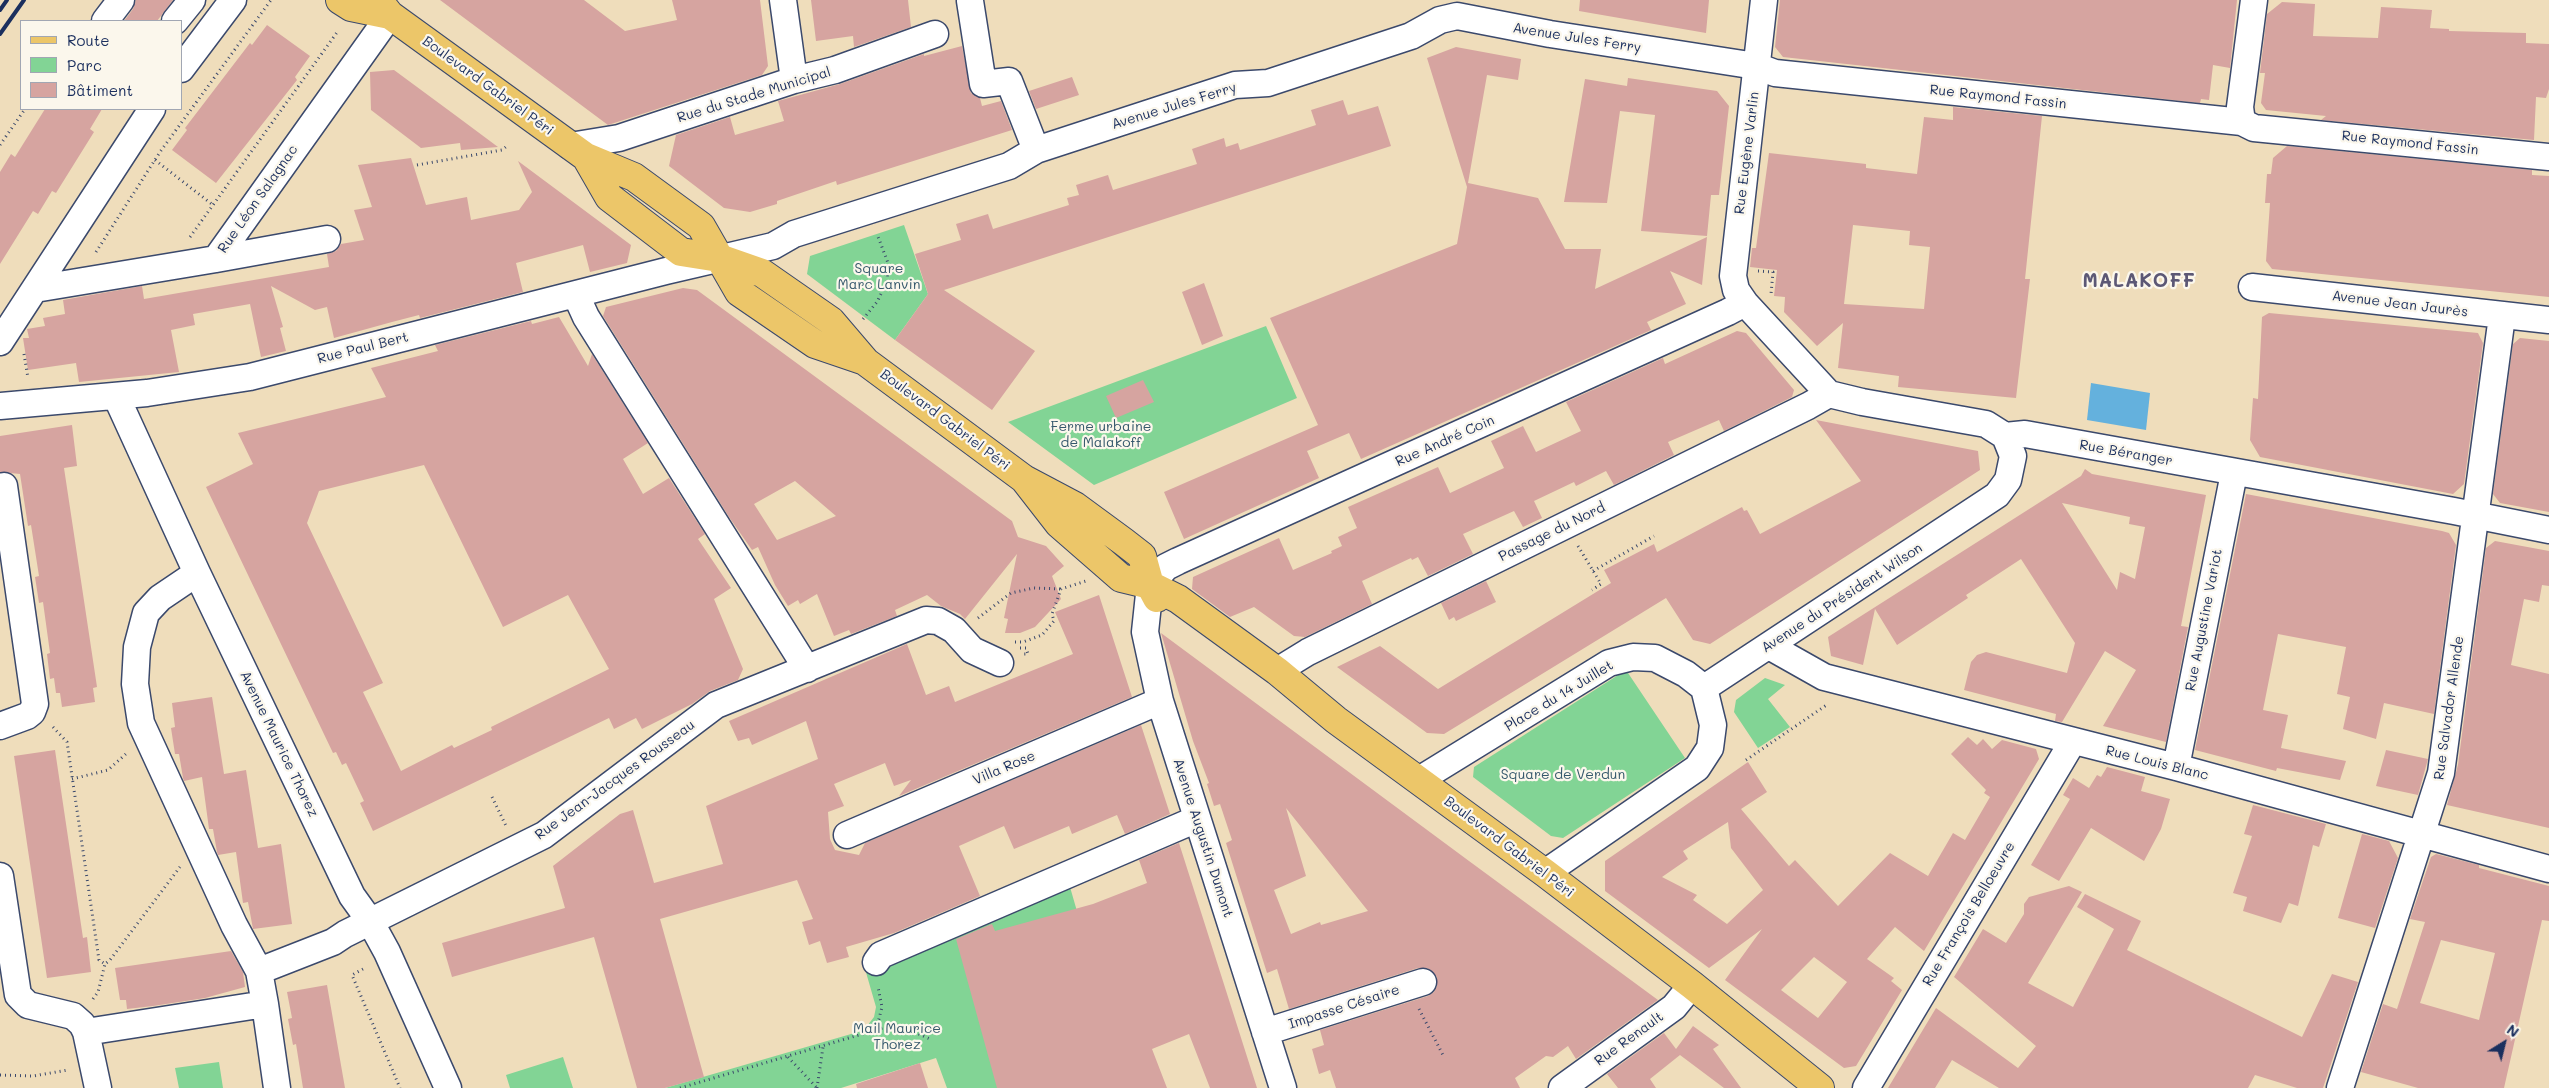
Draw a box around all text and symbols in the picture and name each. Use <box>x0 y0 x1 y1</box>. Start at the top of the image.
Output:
legend <box>20 20 182 110</box>
street label: Avenue Jules Ferry <box>1512 20 1642 56</box>
text: Route <box>67 30 110 50</box>
street label: Boulevard Gabriel Péri <box>419 33 557 139</box>
text: Parc <box>67 55 102 75</box>
street label: Rue du Stade Municipal <box>675 64 833 126</box>
street label: Avenue Jules Ferry <box>1110 79 1238 133</box>
text: Bâtiment <box>67 80 133 100</box>
street label: Rue Raymond Fassin <box>1929 81 2067 113</box>
street label: Rue Eugène Varlin <box>1731 91 1763 215</box>
street label: Rue Raymond Fassin <box>2341 127 2479 159</box>
street label: Rue Léon Salagnac <box>214 142 302 256</box>
park label: Square Marc Lanvin <box>838 261 920 294</box>
district label: MALAKOFF <box>2081 270 2197 292</box>
street label: Avenue Jean Jaurès <box>2331 287 2469 321</box>
street label: Rue Paul Bert <box>316 329 410 367</box>
street label: Boulevard Gabriel Péri <box>877 366 1013 474</box>
street label: Rue André Coin <box>1393 412 1497 470</box>
park label: Ferme urbaine de Malakoff <box>1051 419 1151 452</box>
street label: Rue Béranger <box>2078 437 2174 469</box>
street label: Passage du Nord <box>1496 499 1608 565</box>
street label: Avenue du Président Wilson <box>1758 540 1926 656</box>
street label: Rue Augustine Variot <box>2182 547 2226 693</box>
street label: Rue Salvador Allende <box>2431 635 2467 781</box>
street label: Place du 14 Juillet <box>1502 657 1616 735</box>
street label: Avenue Maurice Thorez <box>236 668 322 820</box>
street label: Rue Jean-Jacques Rousseau <box>532 716 698 844</box>
street label: Rue Louis Blanc <box>2104 742 2210 784</box>
street label: Villa Rose <box>970 747 1038 789</box>
street label: Avenue Augustin Dumont <box>1169 756 1237 920</box>
park label: Square de Verdun <box>1501 767 1625 783</box>
street label: Boulevard Gabriel Péri <box>1441 793 1577 901</box>
street label: Rue François Belloeuvre <box>1919 839 2019 989</box>
street label: Impasse Césaire <box>1286 981 1402 1033</box>
street label: Rue Renault <box>1591 1008 1667 1070</box>
north arrow <box>2479 1018 2529 1068</box>
text: N <box>2503 1020 2523 1041</box>
park label: Mail Maurice Thorez <box>853 1021 941 1054</box>

